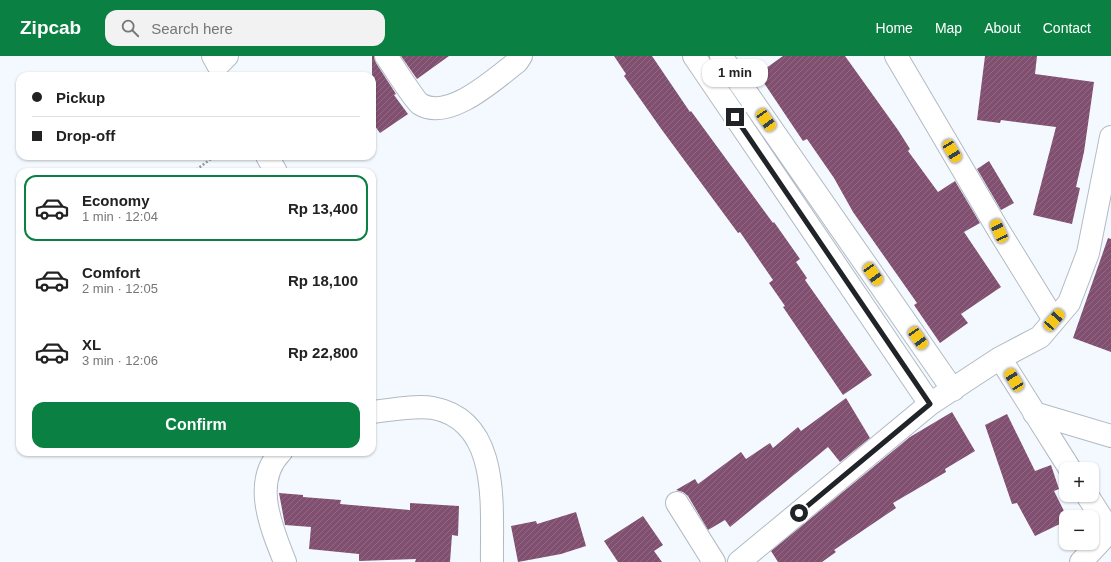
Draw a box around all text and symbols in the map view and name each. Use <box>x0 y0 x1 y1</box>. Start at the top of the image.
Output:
search box <box>105 10 385 46</box>
text: Zipcab <box>20 17 81 38</box>
icon: search <box>119 17 141 39</box>
text: Search here <box>151 20 233 37</box>
text: Home <box>876 20 913 36</box>
text: Map <box>935 20 962 36</box>
text: About <box>984 20 1021 36</box>
text: Contact <box>1043 20 1091 36</box>
callout: 1 min <box>702 59 768 87</box>
text: 1 min <box>718 65 752 80</box>
text: Pickup <box>56 89 105 106</box>
car <box>754 107 778 133</box>
route end <box>726 108 744 126</box>
text: Drop-off <box>56 127 115 144</box>
car <box>941 138 963 164</box>
icon: car <box>34 190 70 226</box>
text: Economy <box>82 192 150 209</box>
text: Rp 13,400 <box>288 200 358 217</box>
text: 1 min · 12:04 <box>82 209 158 224</box>
car <box>988 218 1010 244</box>
car <box>861 261 885 287</box>
icon: car <box>34 262 70 298</box>
text: Comfort <box>82 264 140 281</box>
text: Rp 18,100 <box>288 272 358 289</box>
text: 2 min · 12:05 <box>82 281 158 296</box>
car <box>1042 307 1066 333</box>
car <box>906 325 930 351</box>
icon: car <box>34 334 70 370</box>
text: XL <box>82 336 101 353</box>
text: Rp 22,800 <box>288 344 358 361</box>
text: 3 min · 12:06 <box>82 353 158 368</box>
car <box>1003 367 1025 393</box>
button: Confirm <box>32 402 360 448</box>
map controls <box>1059 462 1099 550</box>
button: + <box>1059 462 1099 502</box>
route start <box>790 504 808 522</box>
button: − <box>1059 510 1099 550</box>

